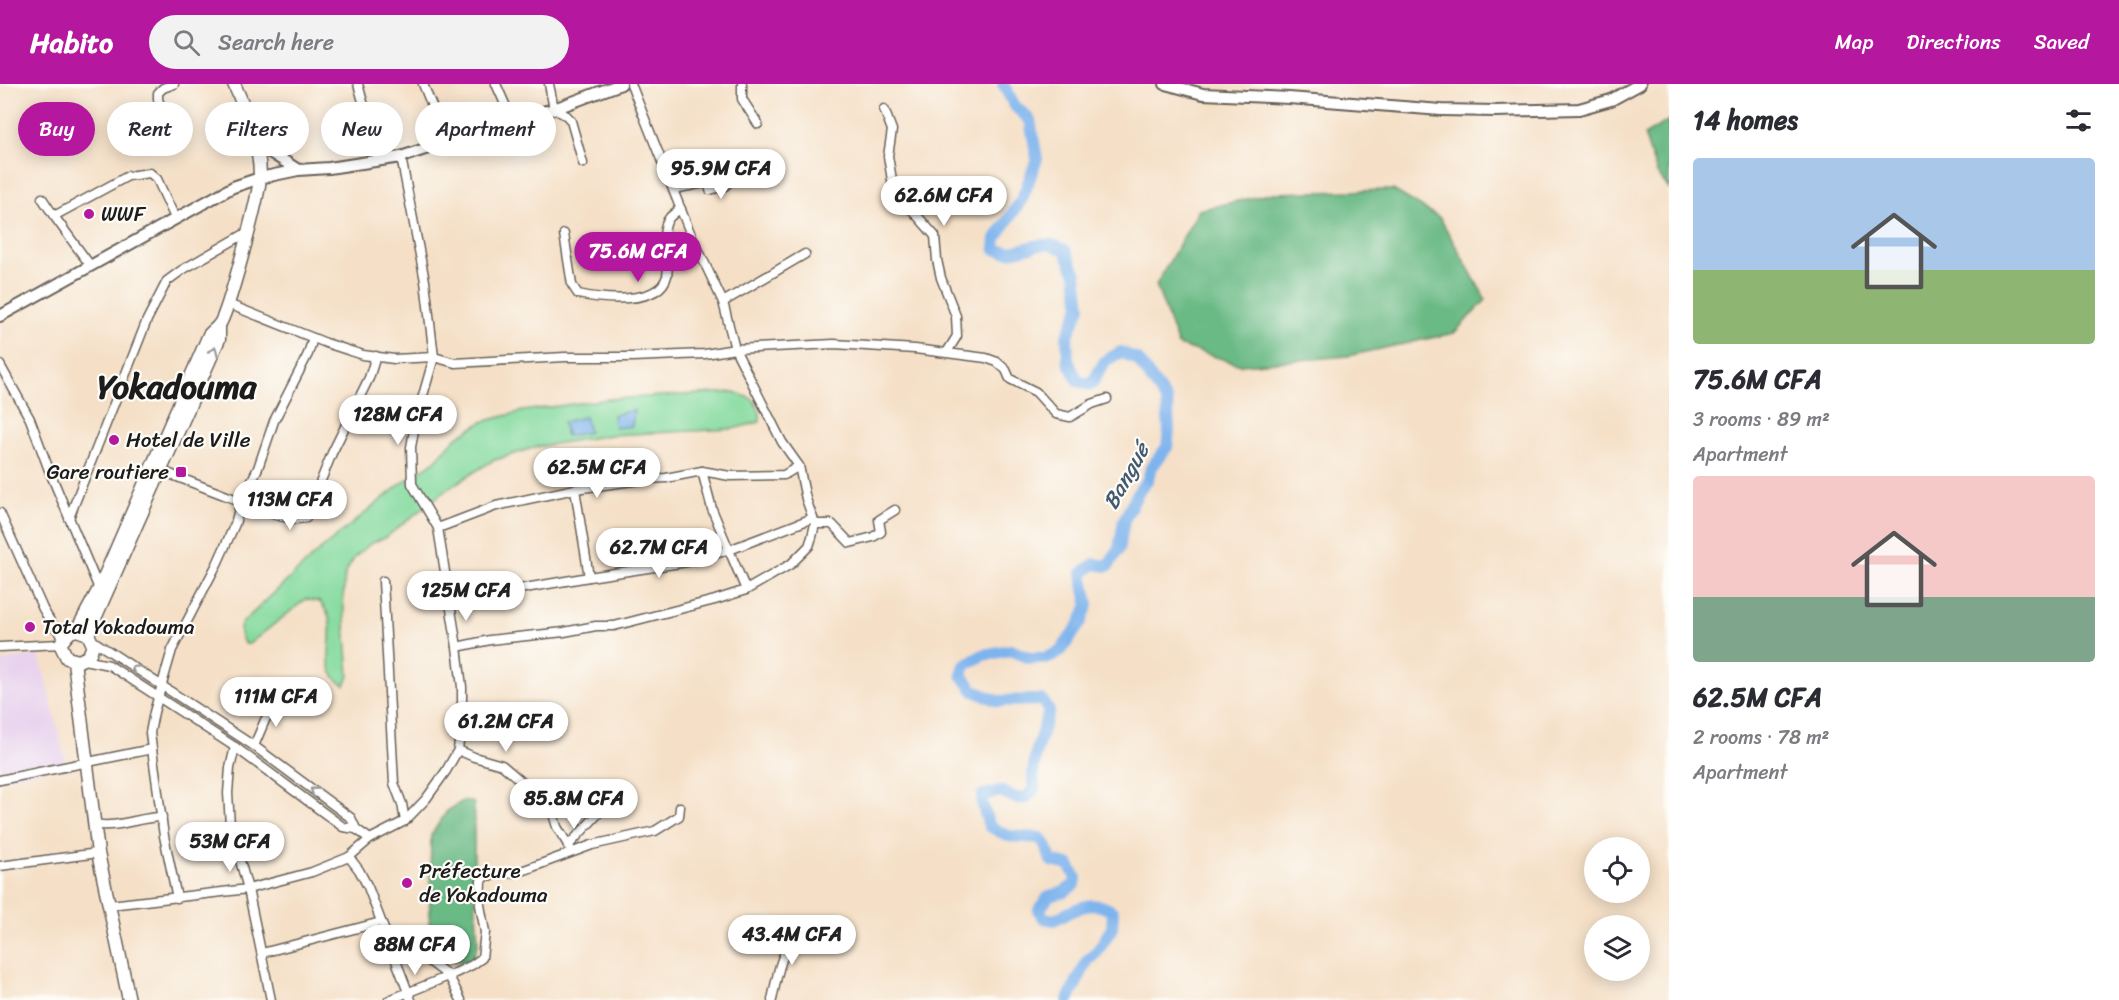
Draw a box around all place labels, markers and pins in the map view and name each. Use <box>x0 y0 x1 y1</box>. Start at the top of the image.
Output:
pin: 95.9M CFA <box>652 149 790 200</box>
pin: 62.6M CFA <box>875 176 1013 227</box>
place label: WWF <box>101 195 147 233</box>
marker: WWF <box>82 207 96 221</box>
pin: 75.6M CFA <box>569 232 707 283</box>
pin: 128M CFA <box>336 395 460 446</box>
place label: Hotel de Ville <box>126 421 251 459</box>
marker: Hotel de Ville <box>107 433 121 447</box>
pin: 62.5M CFA <box>528 448 666 499</box>
place label: Gare routiere <box>46 453 169 491</box>
marker: Gare routiere <box>174 465 188 479</box>
pin: 113M CFA <box>228 480 352 531</box>
pin: 62.7M CFA <box>590 528 728 579</box>
pin: 125M CFA <box>404 571 528 622</box>
place label: Total Yokadouma <box>42 608 195 646</box>
marker: Total Yokadouma <box>23 620 37 634</box>
pin: 111M CFA <box>214 677 338 728</box>
pin: 61.2M CFA <box>437 702 575 753</box>
pin: 85.8M CFA <box>505 779 643 830</box>
pin: 53M CFA <box>175 822 285 873</box>
place label: Préfecture de Yokadouma <box>419 852 548 914</box>
marker: Préfecture de Yokadouma <box>400 876 414 890</box>
pin: 43.4M CFA <box>723 915 861 966</box>
pin: 88M CFA <box>360 925 470 976</box>

